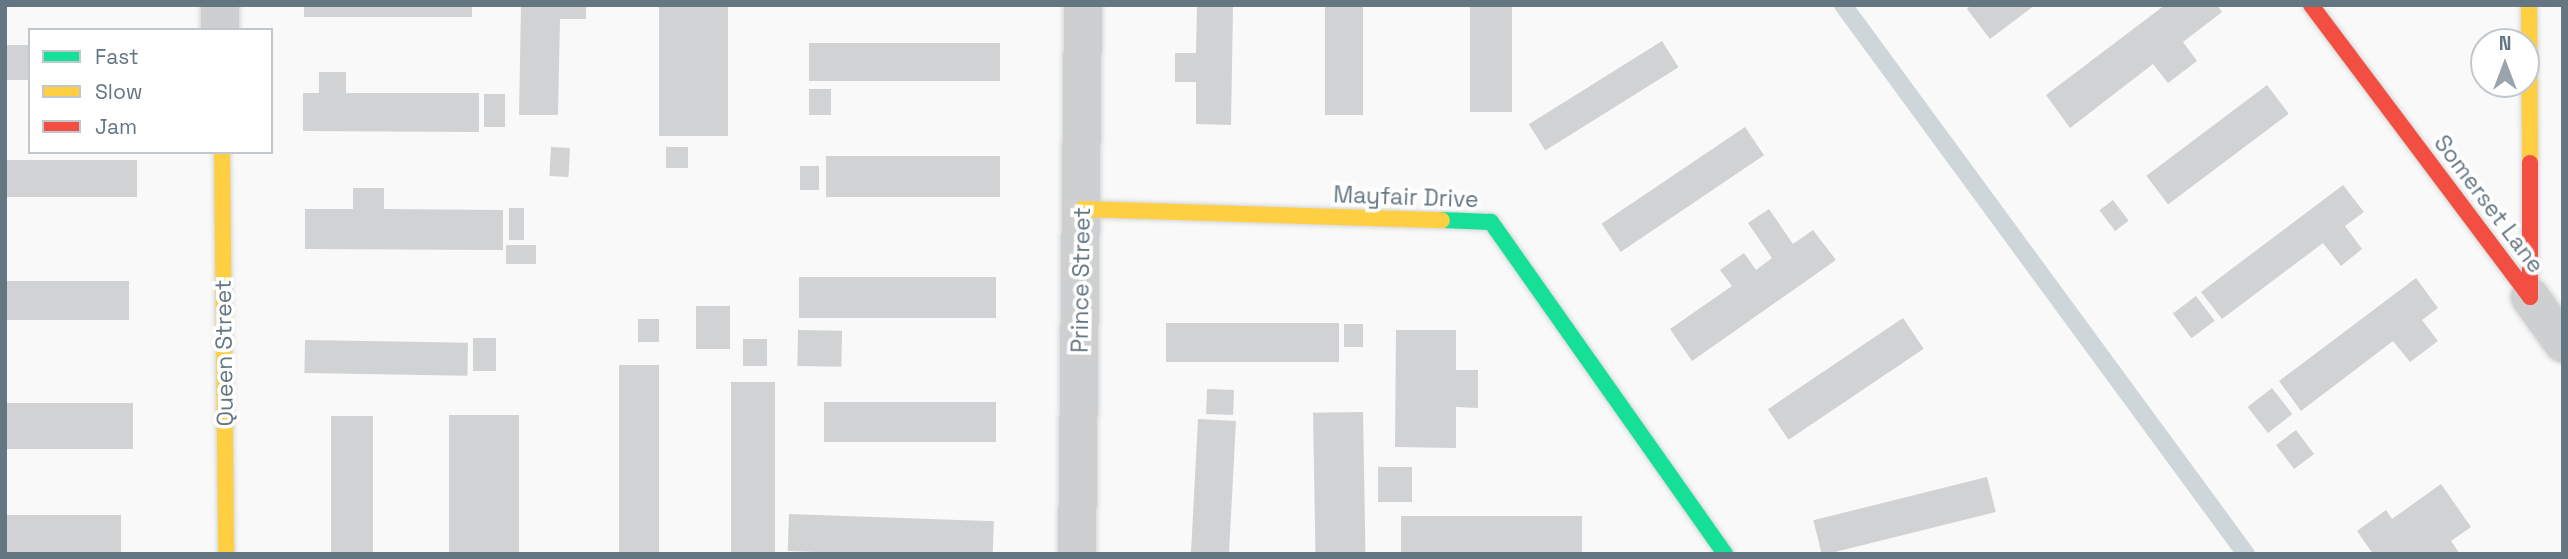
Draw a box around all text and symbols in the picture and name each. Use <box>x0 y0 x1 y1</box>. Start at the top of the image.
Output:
legend <box>28 28 273 154</box>
north arrow <box>2470 28 2540 98</box>
text: N <box>2499 31 2511 56</box>
text: Fast <box>95 43 139 70</box>
text: Slow <box>95 78 143 105</box>
text: Jam <box>95 113 137 140</box>
street label: Somerset Lane <box>2428 130 2550 278</box>
street label: Mayfair Drive <box>1333 181 1479 213</box>
street label: Prince Street <box>1066 207 1096 353</box>
street label: Queen Street <box>209 279 239 427</box>

